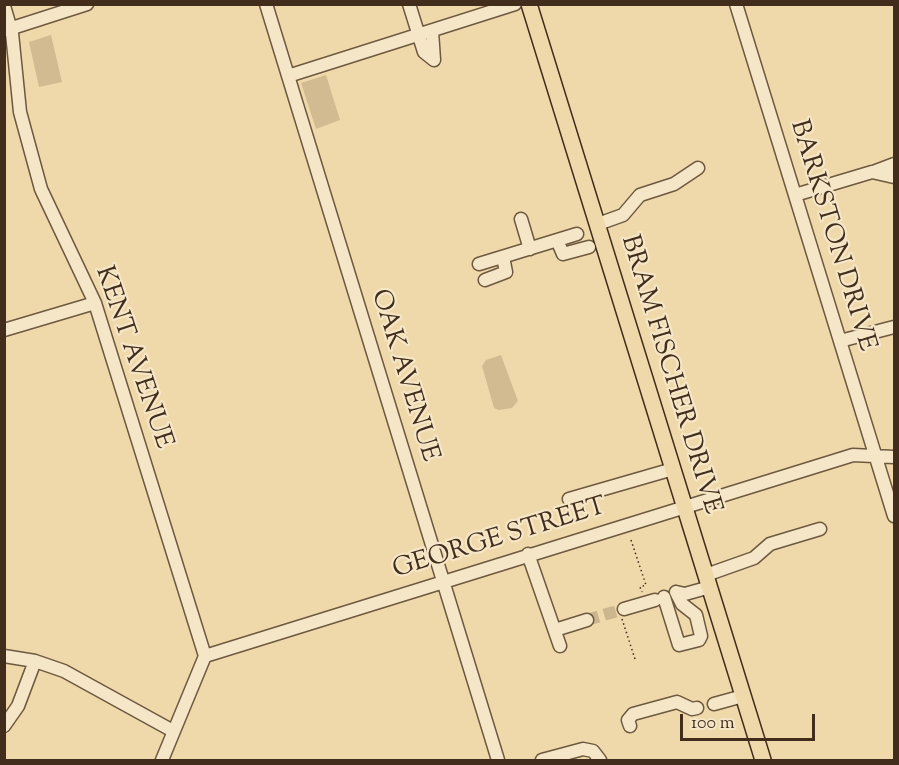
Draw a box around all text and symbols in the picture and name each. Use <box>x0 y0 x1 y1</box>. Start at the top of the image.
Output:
street label: BARKSTON DRIVE <box>781 117 881 355</box>
street label: BRAM FISCHER DRIVE <box>612 232 726 518</box>
street label: KENT AVENUE <box>86 263 178 453</box>
street label: OAK AVENUE <box>362 286 444 466</box>
street label: GEORGE STREET <box>389 493 611 587</box>
scale bar <box>683 702 818 740</box>
text: 100 m <box>691 711 735 737</box>

